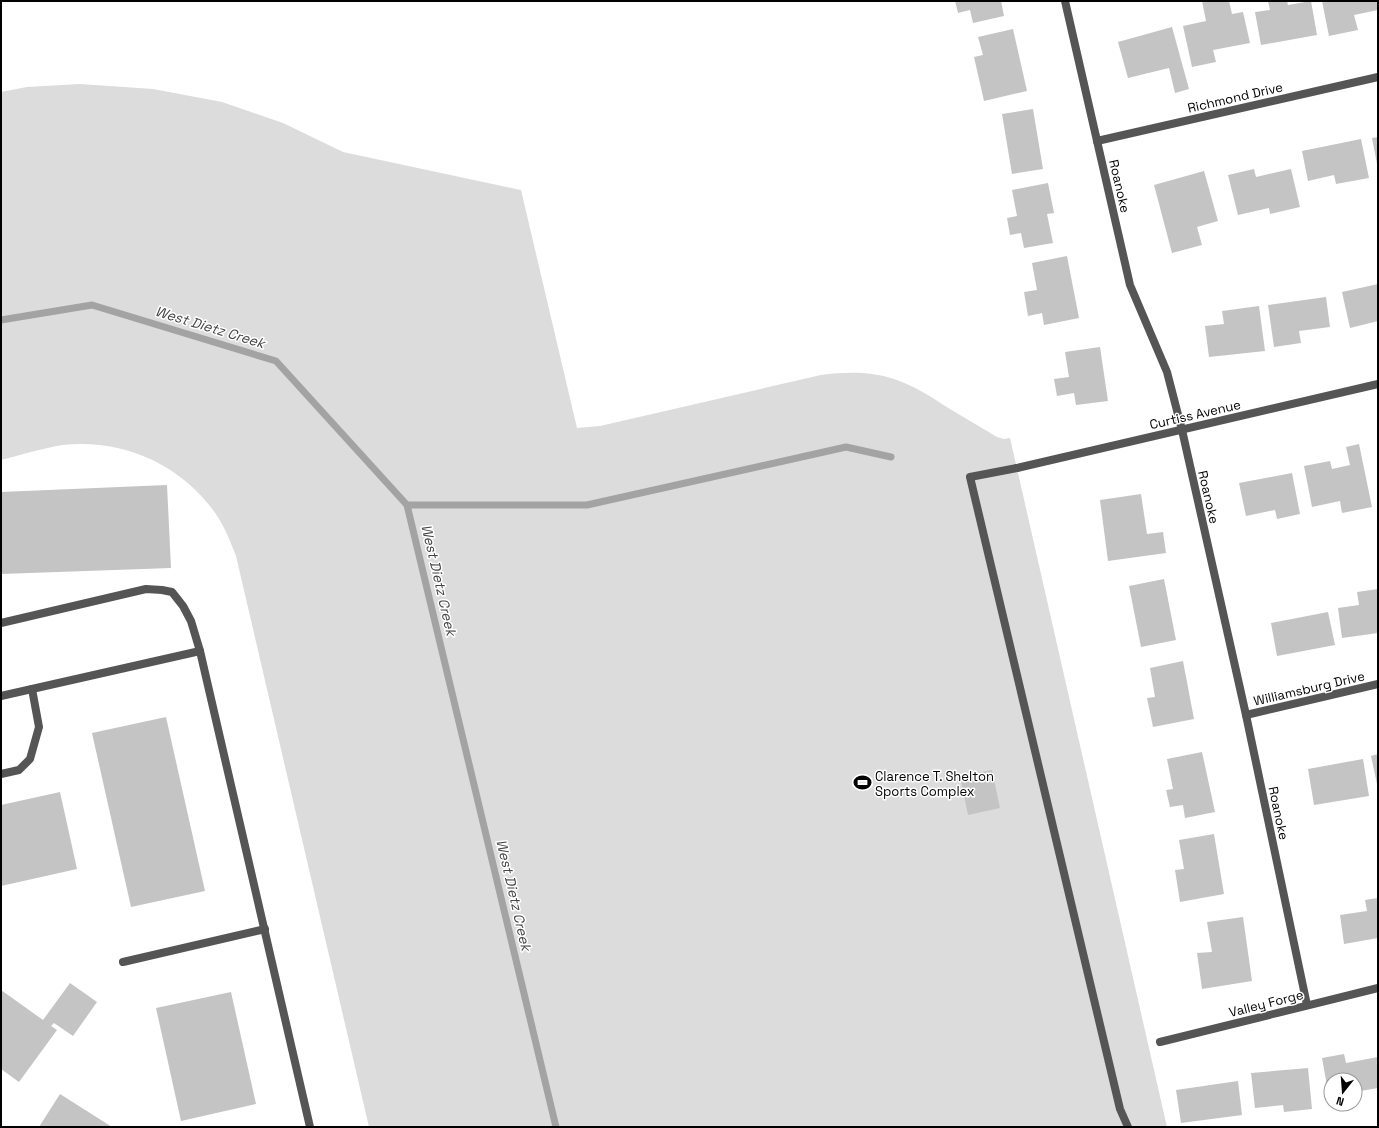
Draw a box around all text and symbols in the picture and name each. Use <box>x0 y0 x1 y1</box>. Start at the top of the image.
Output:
street label: Richmond Drive <box>1186 78 1284 117</box>
street label: Roanoke <box>1105 158 1134 214</box>
water label: West Dietz Creek <box>153 302 268 353</box>
street label: Curtiss Avenue <box>1148 396 1242 433</box>
street label: Roanoke <box>1194 469 1223 525</box>
water label: West Dietz Creek <box>417 523 461 639</box>
street label: Williamsburg Drive <box>1252 667 1366 710</box>
place label: Clarence T. Shelton Sports Complex <box>875 768 994 800</box>
sports icon: Clarence T. Shelton Sports Complex <box>852 773 872 793</box>
street label: Roanoke <box>1265 785 1292 841</box>
water label: West Dietz Creek <box>492 838 536 954</box>
street label: Valley Forge <box>1227 986 1305 1021</box>
north arrow <box>1323 1072 1363 1112</box>
text: N <box>1335 1094 1346 1109</box>

